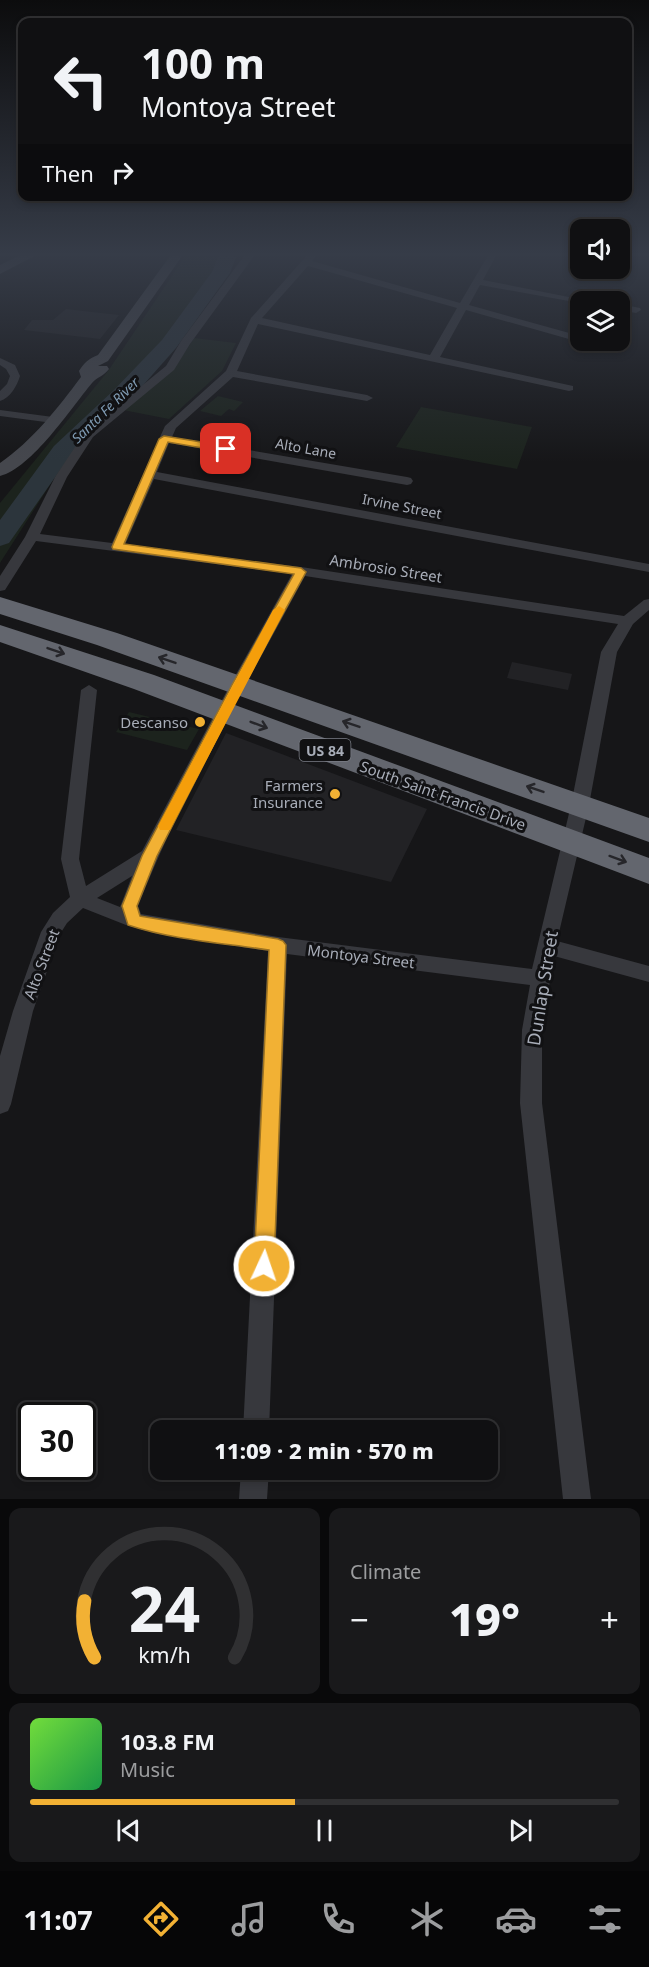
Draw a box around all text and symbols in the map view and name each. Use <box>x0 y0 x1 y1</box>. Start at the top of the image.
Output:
text: 100 m <box>141 34 265 91</box>
icon: left <box>42 42 120 120</box>
text: Montoya Street <box>141 88 335 125</box>
icon: right <box>106 156 139 189</box>
text: Then <box>42 158 94 188</box>
map controls <box>570 219 630 351</box>
button: sound <box>570 219 630 279</box>
button: layers <box>570 291 630 351</box>
water label: Santa Fe River <box>67 373 143 447</box>
pin <box>200 423 251 474</box>
icon: arrive <box>209 432 242 465</box>
street label: Alto Lane <box>274 433 338 463</box>
street label: Irvine Street <box>361 489 443 523</box>
street label: Ambrosio Street <box>328 549 444 587</box>
one-way arrow <box>46 646 65 657</box>
one-way arrow <box>158 653 177 664</box>
place label: Descanso <box>120 712 188 732</box>
marker: Descanso <box>193 715 207 729</box>
one-way arrow <box>342 718 361 729</box>
one-way arrow <box>249 720 267 731</box>
road number: US 84 <box>300 739 350 761</box>
street label: South Saint Francis Drive <box>357 756 529 834</box>
place label: Farmers Insurance <box>253 775 323 812</box>
one-way arrow <box>526 782 544 793</box>
marker: Farmers Insurance <box>328 787 342 801</box>
one-way arrow <box>608 855 627 866</box>
street label: Alto Street <box>18 925 64 1002</box>
street label: Dunlap Street <box>521 928 563 1047</box>
street label: Montoya Street <box>306 939 416 973</box>
position arrow <box>232 1234 296 1298</box>
speed limit sign: 30 <box>18 1402 96 1480</box>
text: 11:09 · 2 min · 570 m <box>214 1435 434 1465</box>
text: Climate <box>350 1558 421 1585</box>
text: 24 <box>129 1565 200 1650</box>
text: 19° <box>449 1588 520 1649</box>
text: − <box>350 1597 369 1642</box>
text: + <box>600 1597 619 1642</box>
text: km/h <box>138 1640 191 1669</box>
text: 103.8 FM <box>120 1726 215 1756</box>
text: Music <box>120 1756 175 1783</box>
icon: previous <box>112 1814 145 1847</box>
icon: pause <box>308 1814 341 1847</box>
icon: next <box>504 1814 537 1847</box>
icon: directions <box>140 1898 182 1940</box>
icon: music <box>228 1898 270 1940</box>
icon: phone <box>317 1898 359 1940</box>
icon: climate <box>406 1898 448 1940</box>
icon: car <box>495 1898 537 1940</box>
icon: filters <box>584 1898 626 1940</box>
text: 11:07 <box>23 1901 93 1938</box>

